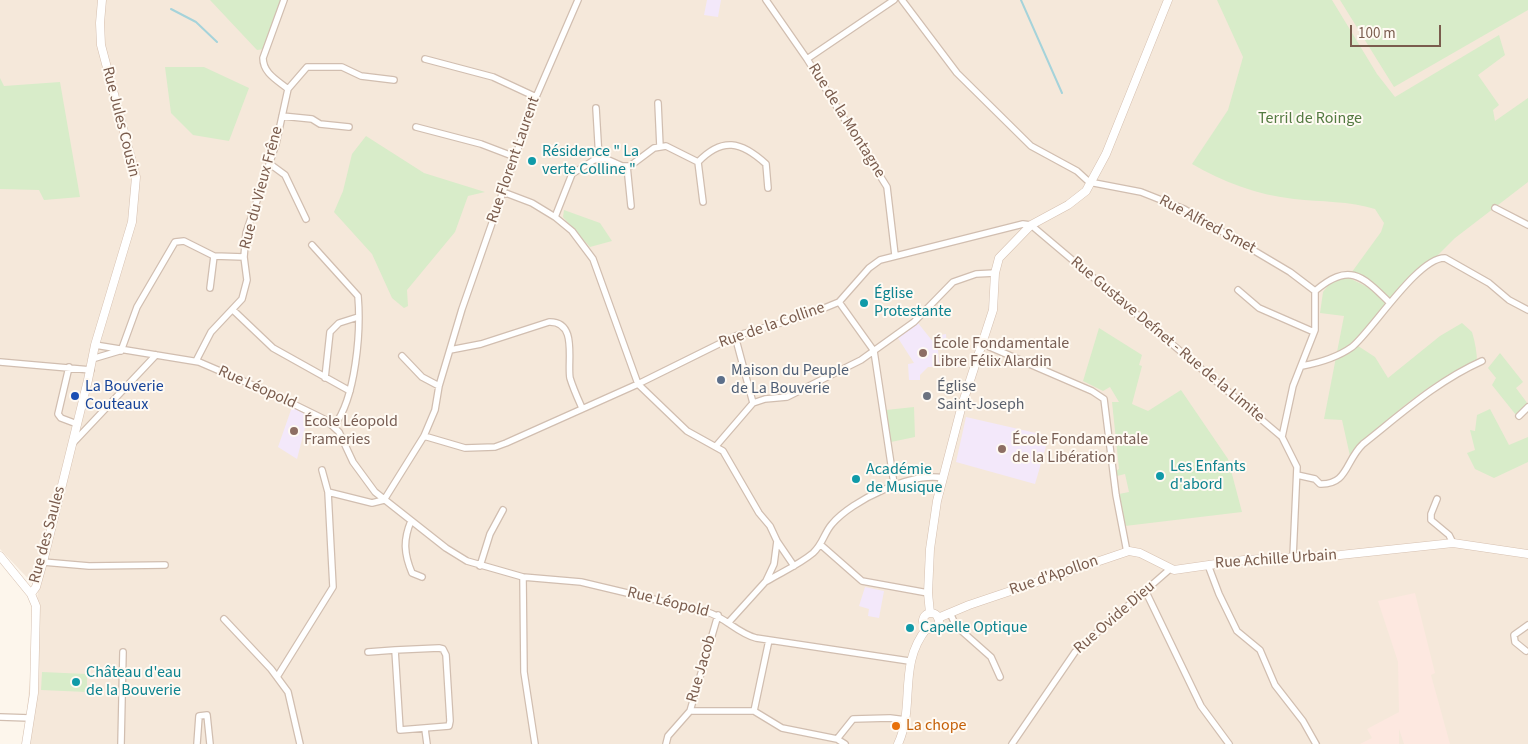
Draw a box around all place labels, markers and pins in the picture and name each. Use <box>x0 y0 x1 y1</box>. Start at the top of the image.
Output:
place label: Résidence " La verte Colline " <box>542 142 639 180</box>
marker: Résidence " La verte Colline " <box>526 155 538 167</box>
place label: Église Protestante <box>874 284 951 322</box>
marker: Église Protestante <box>858 297 870 309</box>
place label: École Fondamentale Libre Félix Alardin <box>933 334 1069 372</box>
marker: École Fondamentale Libre Félix Alardin <box>917 347 929 359</box>
place label: Maison du Peuple de La Bouverie <box>731 361 849 399</box>
marker: Maison du Peuple de La Bouverie <box>715 374 727 386</box>
place label: La Bouverie Couteaux <box>85 377 164 415</box>
place label: Église Saint-Joseph <box>937 377 1024 415</box>
marker: La Bouverie Couteaux <box>69 390 81 402</box>
marker: Église Saint-Joseph <box>921 390 933 402</box>
place label: École Léopold Frameries <box>304 412 398 450</box>
marker: École Léopold Frameries <box>288 425 300 437</box>
place label: École Fondamentale de la Libération <box>1012 430 1148 468</box>
marker: École Fondamentale de la Libération <box>996 443 1008 455</box>
place label: Les Enfants d'abord <box>1170 457 1246 495</box>
place label: Académie de Musique <box>866 460 943 498</box>
marker: Les Enfants d'abord <box>1154 470 1166 482</box>
marker: Académie de Musique <box>850 473 862 485</box>
place label: Capelle Optique <box>920 618 1027 638</box>
marker: Capelle Optique <box>904 622 916 634</box>
place label: Château d'eau de la Bouverie <box>86 663 181 701</box>
marker: Château d'eau de la Bouverie <box>70 676 82 688</box>
place label: La chope <box>906 716 967 736</box>
marker: La chope <box>890 720 902 732</box>

